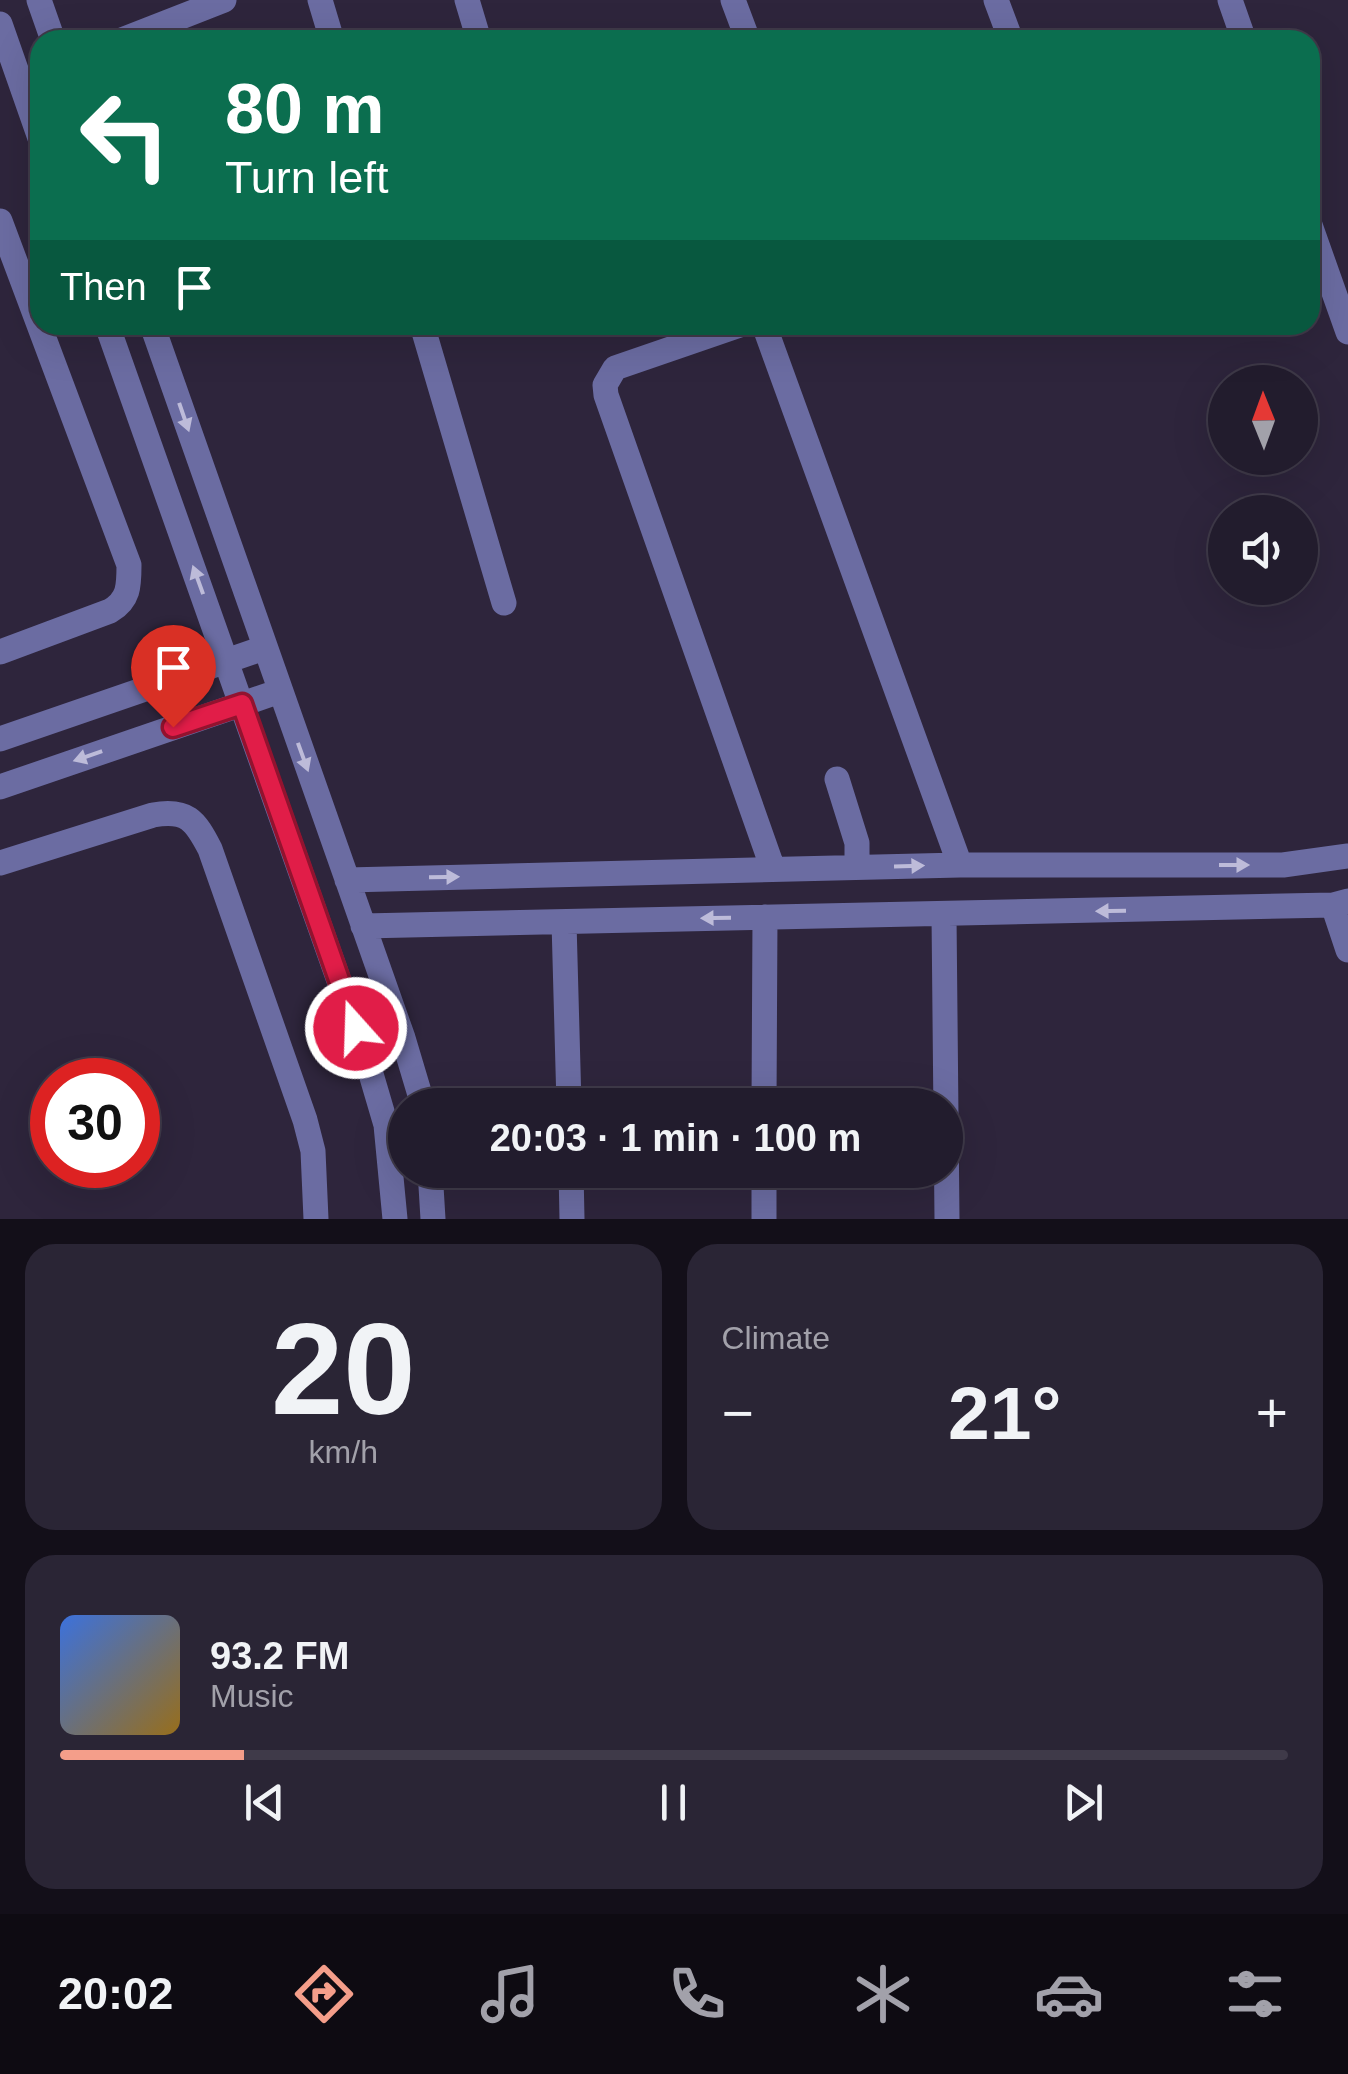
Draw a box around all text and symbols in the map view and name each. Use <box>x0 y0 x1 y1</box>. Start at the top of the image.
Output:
icon: left <box>60 70 190 200</box>
text: 80 m <box>225 70 385 148</box>
text: Turn left <box>225 152 388 203</box>
icon: arrive <box>167 260 222 315</box>
text: Then <box>60 266 147 308</box>
north arrow <box>1208 365 1318 475</box>
map controls <box>1208 365 1318 605</box>
one-way arrow <box>177 403 192 433</box>
button: sound <box>1208 495 1318 605</box>
one-way arrow <box>190 565 205 595</box>
pin <box>131 625 216 728</box>
icon: arrive <box>146 640 201 695</box>
one-way arrow <box>296 742 311 772</box>
one-way arrow <box>73 750 103 765</box>
one-way arrow <box>894 857 926 873</box>
one-way arrow <box>1219 857 1251 873</box>
one-way arrow <box>429 869 461 885</box>
one-way arrow <box>1094 903 1126 919</box>
one-way arrow <box>700 911 732 927</box>
position arrow <box>304 976 408 1080</box>
speed limit sign: 30 <box>30 1058 160 1188</box>
text: 20:03 · 1 min · 100 m <box>490 1117 861 1159</box>
text: 20 <box>271 1296 416 1442</box>
text: Climate <box>722 1320 830 1356</box>
text: 21° <box>948 1371 1061 1455</box>
text: − <box>722 1382 754 1444</box>
text: + <box>1256 1382 1288 1444</box>
text: km/h <box>309 1434 378 1470</box>
text: 93.2 FM <box>210 1635 349 1677</box>
text: Music <box>210 1678 294 1714</box>
icon: previous <box>237 1775 292 1830</box>
icon: pause <box>646 1775 701 1830</box>
icon: next <box>1056 1775 1111 1830</box>
icon: directions <box>289 1959 359 2029</box>
icon: music <box>475 1959 545 2029</box>
icon: phone <box>662 1959 732 2029</box>
icon: climate <box>848 1959 918 2029</box>
icon: car <box>1034 1959 1104 2029</box>
icon: filters <box>1220 1959 1290 2029</box>
text: 20:02 <box>58 1968 173 2019</box>

